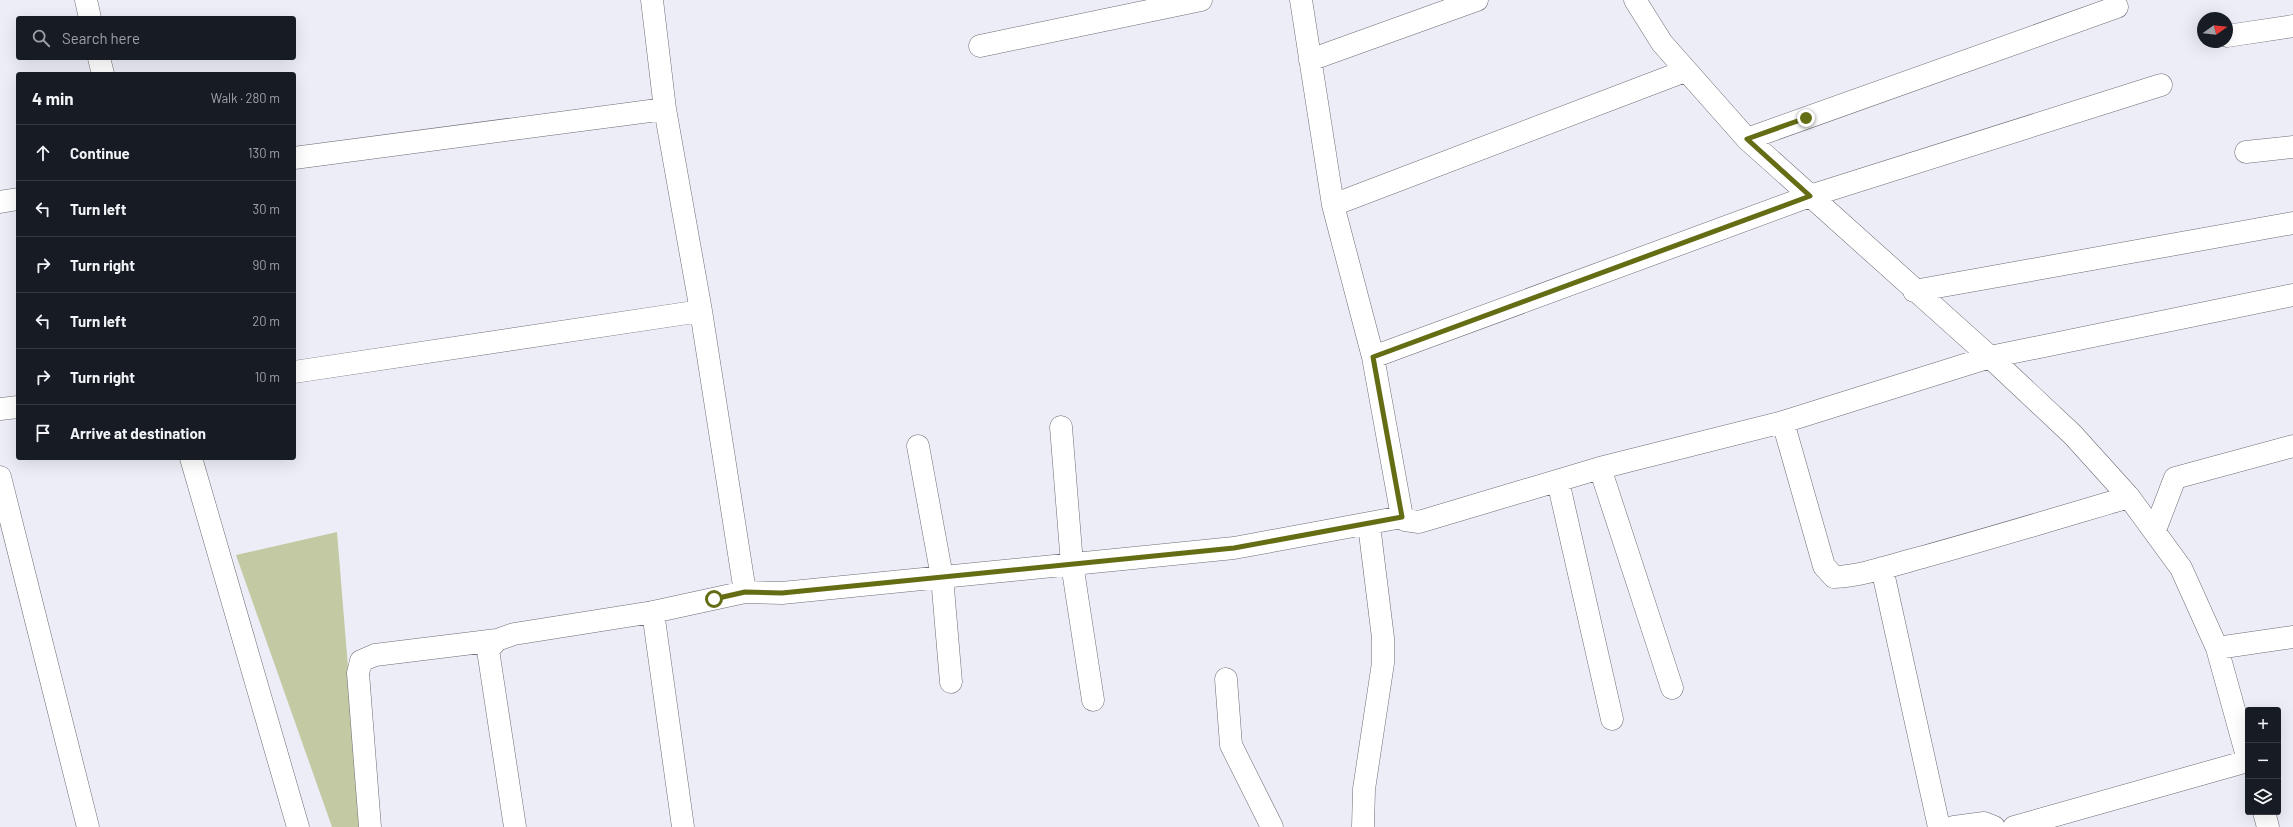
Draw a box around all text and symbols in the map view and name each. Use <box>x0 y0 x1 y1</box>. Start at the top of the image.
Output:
north arrow <box>2197 12 2233 48</box>
search box <box>16 16 296 60</box>
icon: search <box>30 27 52 49</box>
text: Search here <box>62 29 140 47</box>
text: 4 min <box>32 88 74 108</box>
text: Walk · 280 m <box>211 90 280 106</box>
route end <box>1797 109 1815 127</box>
icon: ahead <box>32 142 54 164</box>
text: Continue <box>70 144 130 162</box>
text: 130 m <box>248 145 280 161</box>
icon: left <box>32 198 54 220</box>
text: Turn left <box>70 200 126 218</box>
text: 30 m <box>253 201 280 217</box>
icon: right <box>32 254 54 276</box>
text: Turn right <box>70 256 135 274</box>
text: 90 m <box>253 257 280 273</box>
icon: left <box>32 310 54 332</box>
text: Turn left <box>70 312 126 330</box>
text: 20 m <box>252 313 280 329</box>
icon: right <box>32 366 54 388</box>
text: Turn right <box>70 368 135 386</box>
text: 10 m <box>255 369 280 385</box>
icon: arrive <box>32 422 54 444</box>
text: Arrive at destination <box>70 424 206 442</box>
route start <box>705 590 723 608</box>
map controls <box>2245 707 2281 815</box>
button: + <box>2245 707 2281 743</box>
button: − <box>2245 743 2281 779</box>
button: layers <box>2245 779 2281 815</box>

